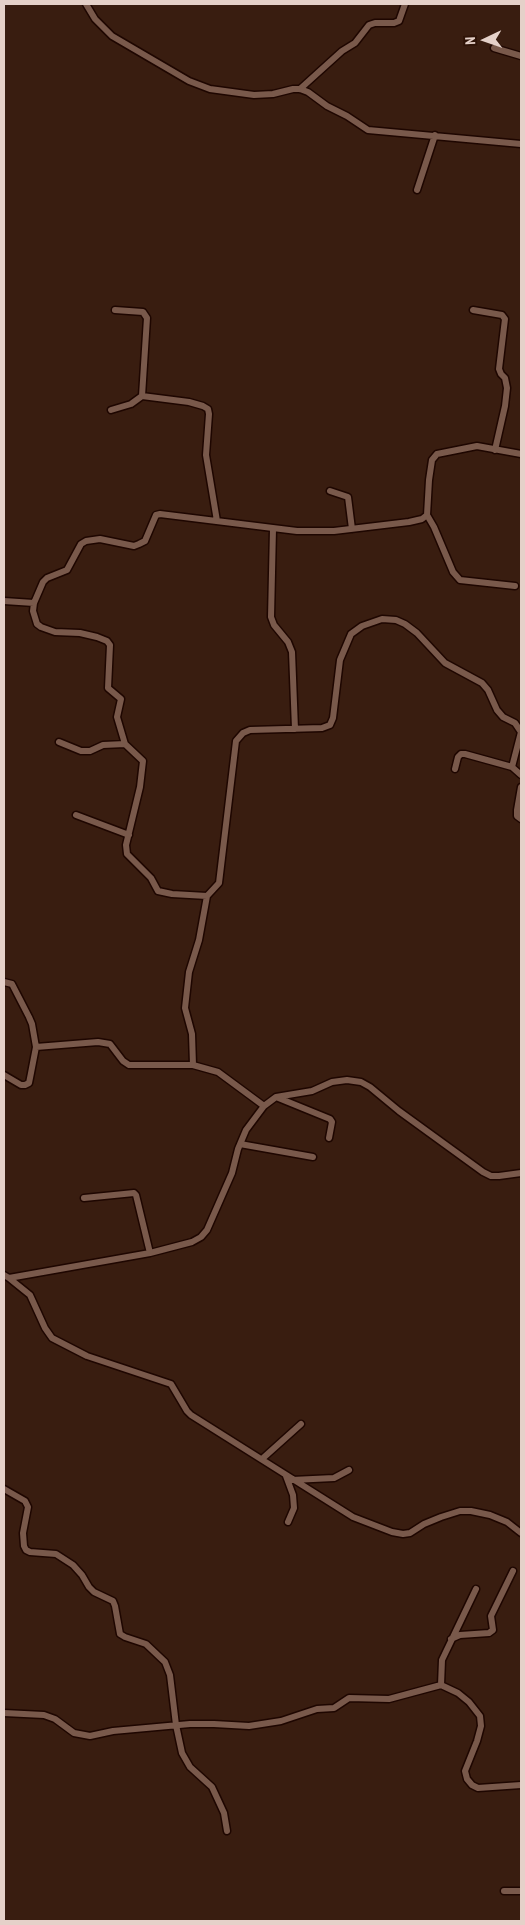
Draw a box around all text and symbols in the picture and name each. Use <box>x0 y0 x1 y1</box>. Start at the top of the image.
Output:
north arrow <box>460 15 510 65</box>
text: N <box>461 37 479 45</box>

